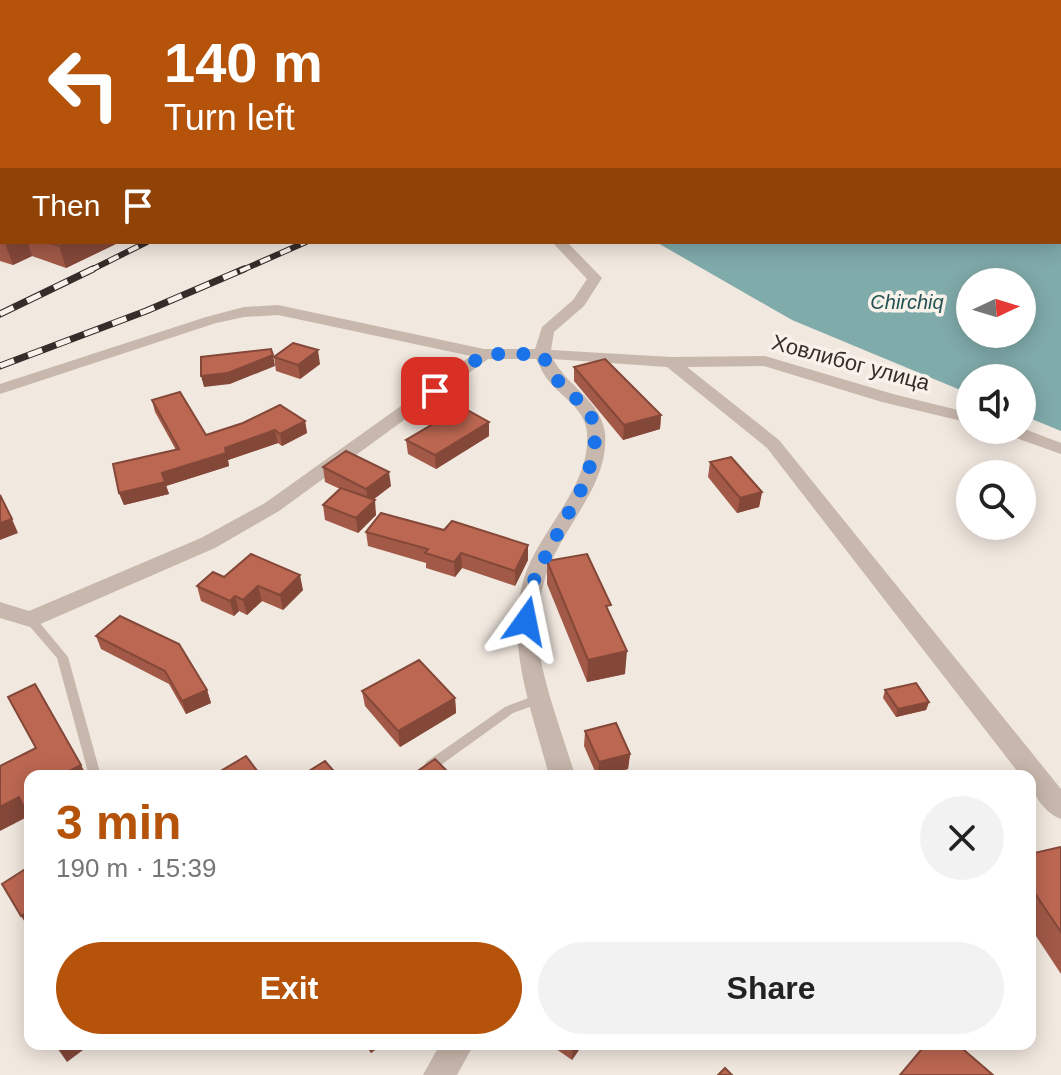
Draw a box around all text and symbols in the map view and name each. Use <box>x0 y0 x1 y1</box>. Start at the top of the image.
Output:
text: 140 m <box>164 31 323 94</box>
icon: left <box>32 32 136 136</box>
text: Turn left <box>164 97 295 138</box>
icon: arrive <box>116 184 160 228</box>
text: Then <box>32 189 100 222</box>
north arrow <box>956 268 1036 348</box>
map controls <box>956 268 1036 540</box>
water label: Chirchiq <box>870 291 944 313</box>
street label: Ховлибог улица <box>769 329 933 396</box>
pin <box>401 357 469 425</box>
button: sound <box>956 364 1036 444</box>
icon: arrive <box>413 369 457 413</box>
button: search <box>956 460 1036 540</box>
position arrow <box>484 579 568 663</box>
text: 3 min <box>56 796 181 849</box>
button: close <box>920 796 1004 880</box>
text: 190 m · 15:39 <box>56 853 216 883</box>
button: Exit <box>56 942 522 1034</box>
button: Share <box>538 942 1004 1034</box>

